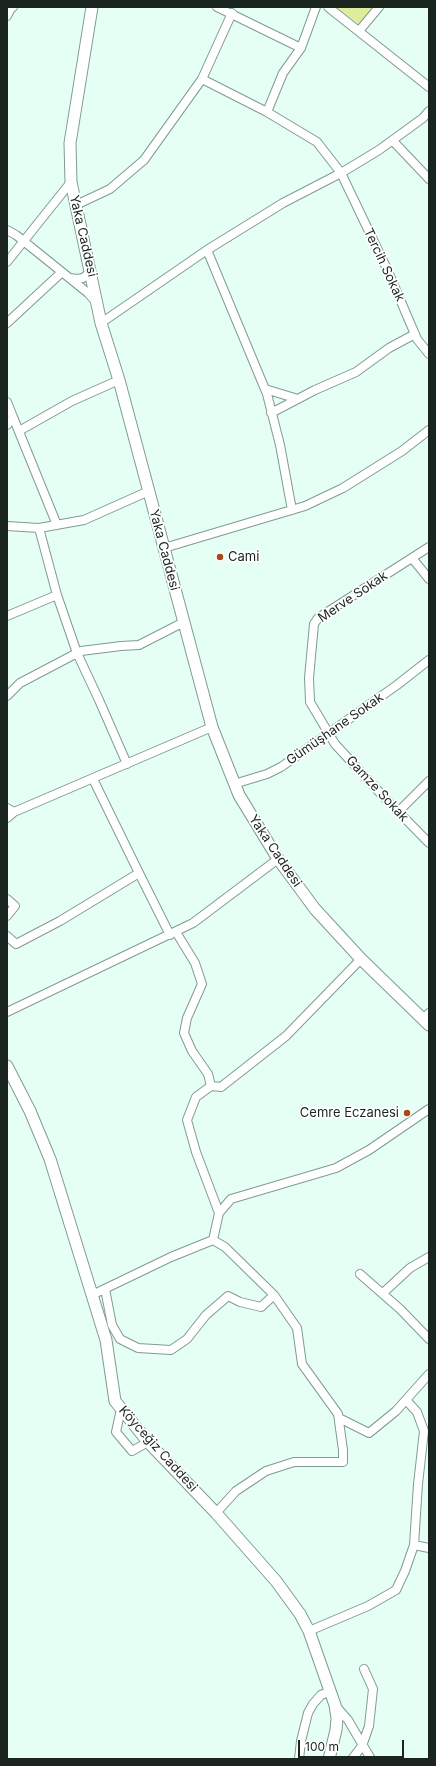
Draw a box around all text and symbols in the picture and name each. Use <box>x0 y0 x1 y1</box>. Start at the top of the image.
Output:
street label: Yaka Caddesi <box>66 194 100 278</box>
street label: Tercih Sokak <box>360 226 408 304</box>
street label: Yaka Caddesi <box>146 508 182 592</box>
place label: Cami <box>228 549 259 565</box>
marker: Cami <box>215 552 225 562</box>
street label: Merve Sokak <box>315 568 391 626</box>
street label: Gümüşhane Sokak <box>283 690 387 768</box>
street label: Gamze Sokak <box>343 753 411 825</box>
street label: Yaka Caddesi <box>245 812 305 890</box>
place label: Cemre Eczanesi <box>300 1105 399 1121</box>
marker: Cemre Eczanesi <box>402 1108 412 1118</box>
street label: Köyceğiz Caddesi <box>115 1403 201 1495</box>
scale bar <box>300 1732 406 1758</box>
text: 100 m <box>305 1739 339 1754</box>

